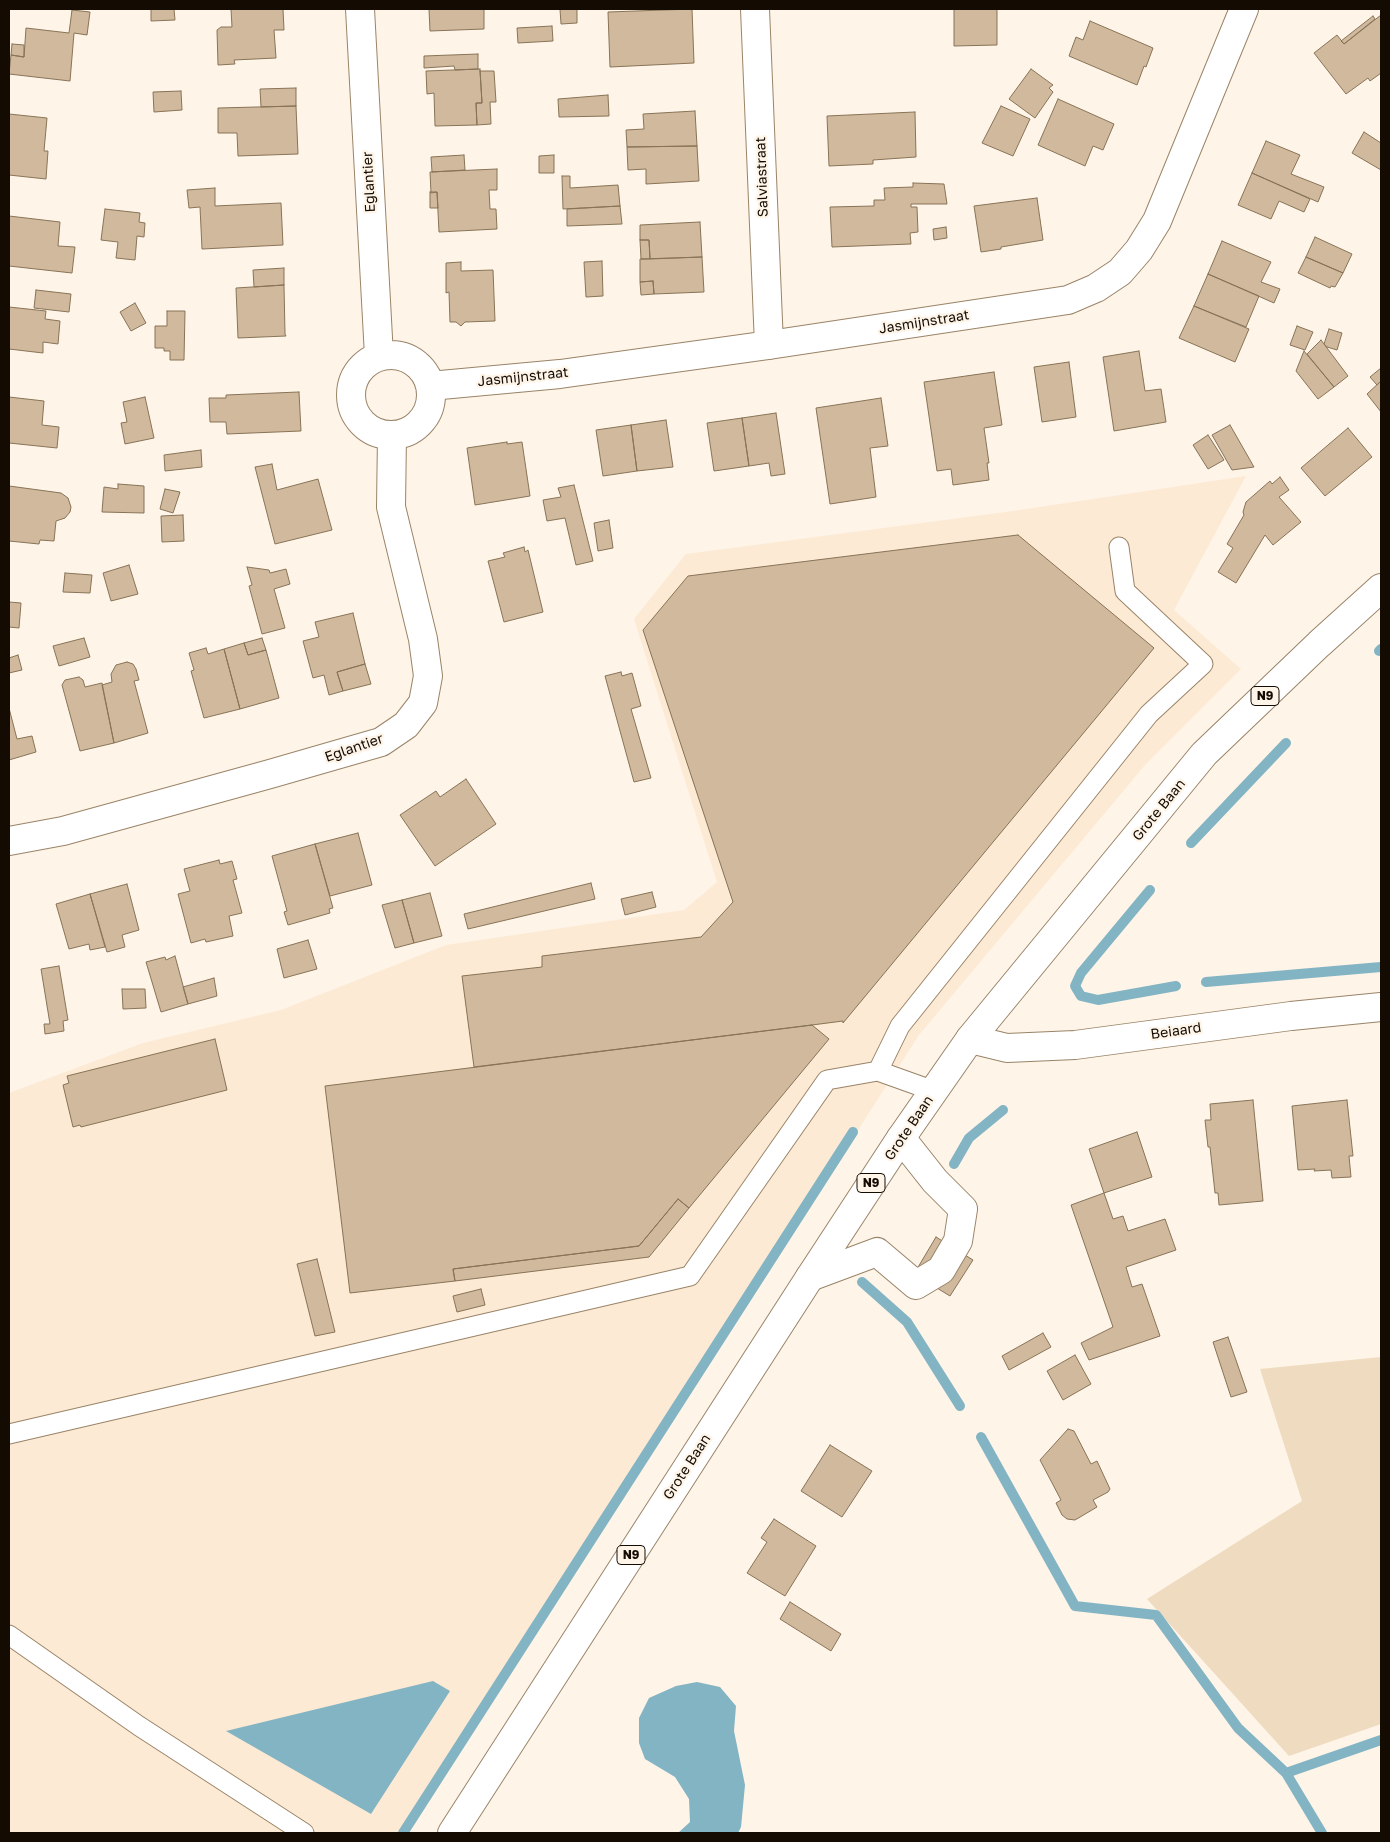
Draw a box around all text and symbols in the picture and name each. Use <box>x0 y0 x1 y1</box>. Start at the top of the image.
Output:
street label: Salviastraat <box>752 137 772 217</box>
street label: Eglantier <box>359 151 379 213</box>
street label: Jasmijnstraat <box>878 307 970 337</box>
street label: Jasmijnstraat <box>477 364 569 390</box>
road number: N9 <box>1251 686 1279 706</box>
street label: Eglantier <box>323 730 385 766</box>
street label: Grote Baan <box>1129 776 1189 844</box>
street label: Beiaard <box>1150 1019 1202 1043</box>
street label: Grote Baan <box>881 1092 937 1164</box>
road number: N9 <box>857 1174 885 1192</box>
street label: Grote Baan <box>660 1431 714 1503</box>
road number: N9 <box>617 1546 645 1564</box>

